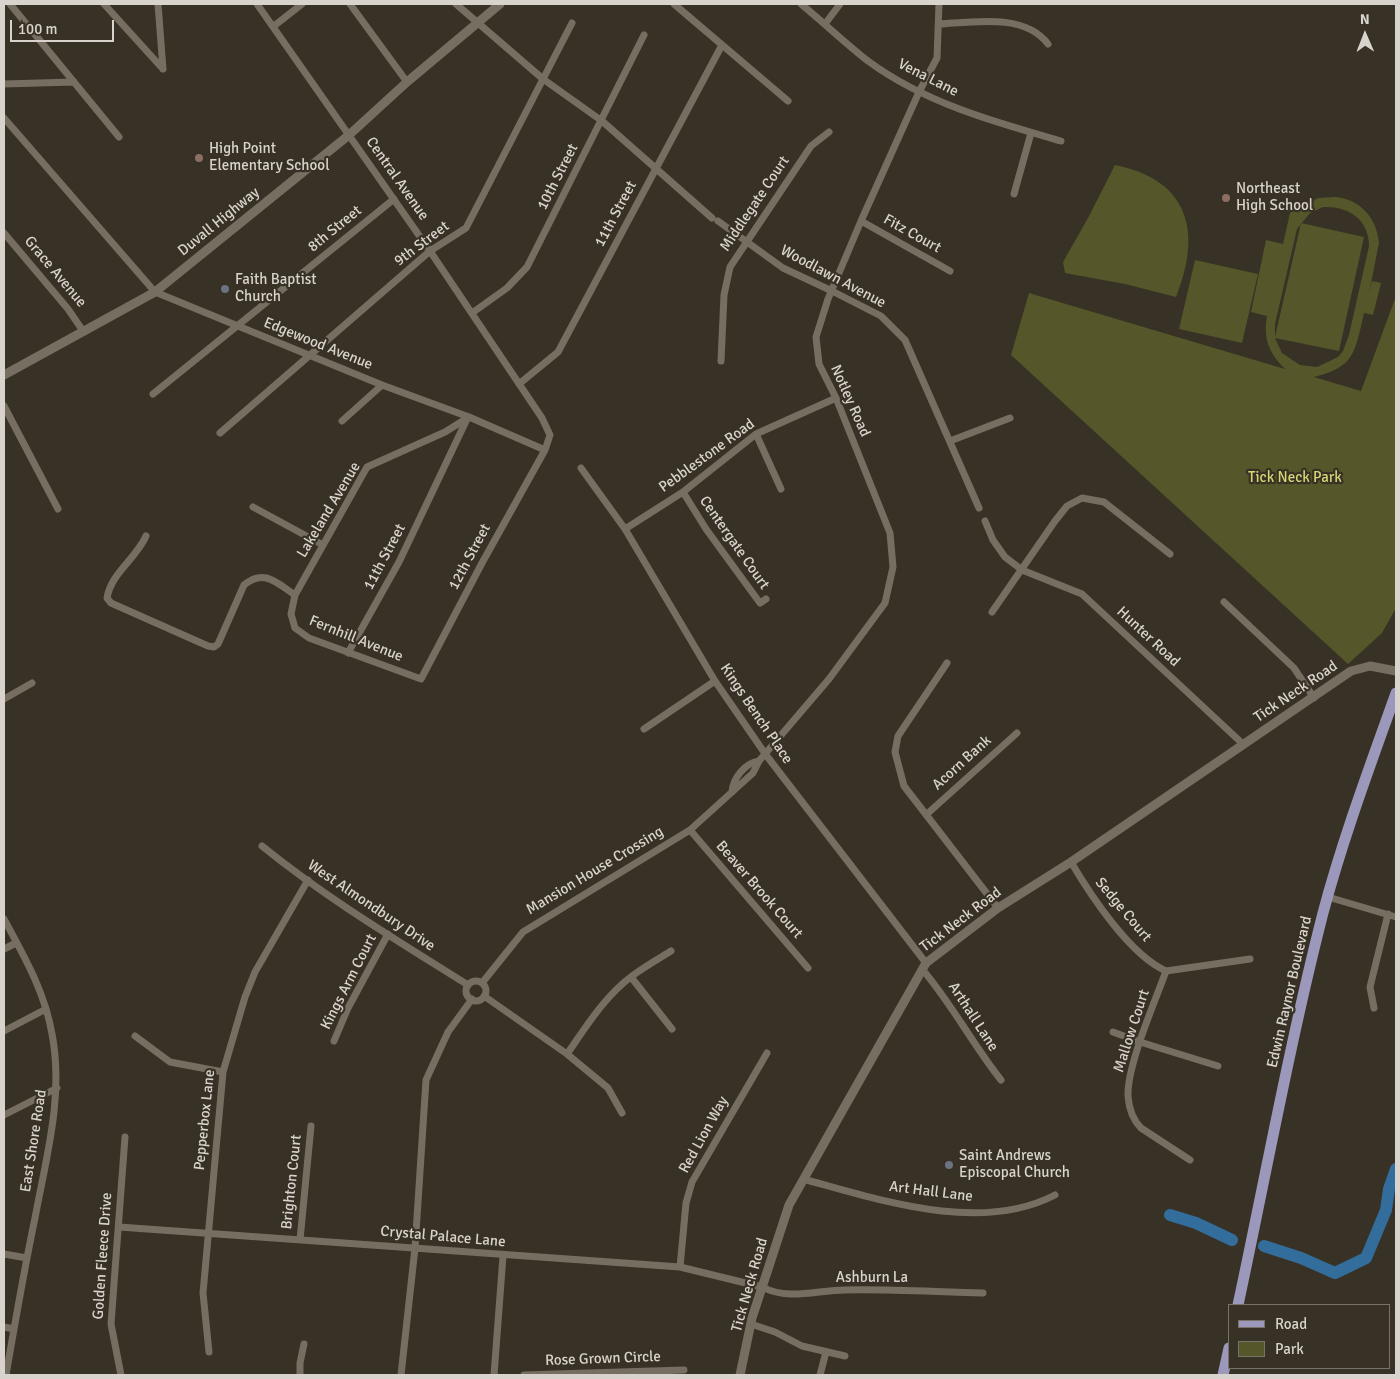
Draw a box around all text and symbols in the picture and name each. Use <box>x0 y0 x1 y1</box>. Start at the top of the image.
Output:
scale bar <box>12 10 116 42</box>
north arrow <box>1340 10 1390 60</box>
text: N <box>1360 11 1370 28</box>
text: 100 m <box>18 20 58 38</box>
street label: Vena Lane <box>895 55 961 101</box>
street label: Central Avenue <box>362 134 432 224</box>
place label: High Point Elementary School <box>209 140 330 175</box>
street label: 10th Street <box>534 141 582 213</box>
marker: High Point Elementary School <box>193 152 205 164</box>
street label: Middlegate Court <box>716 153 794 255</box>
street label: 11th Street <box>591 178 641 250</box>
place label: Northeast High School <box>1236 180 1313 215</box>
street label: Duvall Highway <box>175 184 263 260</box>
marker: Northeast High School <box>1220 192 1232 204</box>
street label: 8th Street <box>305 202 365 256</box>
street label: Fitz Court <box>880 211 944 257</box>
street label: 9th Street <box>391 218 453 270</box>
street label: Grace Avenue <box>20 233 90 311</box>
street label: Woodlawn Avenue <box>777 242 889 312</box>
place label: Faith Baptist Church <box>235 271 317 306</box>
marker: Faith Baptist Church <box>219 283 231 295</box>
street label: Edgewood Avenue <box>261 314 375 374</box>
street label: Notley Road <box>826 362 874 440</box>
street label: Pebblestone Road <box>656 415 758 497</box>
street label: Lakeland Avenue <box>293 459 365 561</box>
park label: Tick Neck Park <box>1248 469 1342 487</box>
street label: Centergate Court <box>695 493 773 593</box>
street label: 11th Street <box>360 521 410 593</box>
street label: 12th Street <box>445 521 495 593</box>
street label: Hunter Road <box>1113 603 1183 671</box>
street label: Fernhill Avenue <box>306 612 406 666</box>
street label: Tick Neck Road <box>1251 657 1341 727</box>
street label: Kings Bench Place <box>716 660 796 768</box>
street label: Acorn Bank <box>929 732 995 794</box>
street label: Mansion House Crossing <box>523 823 667 919</box>
street label: Beaver Brook Court <box>712 838 806 942</box>
street label: West Almondbury Drive <box>304 857 438 955</box>
street label: Sedge Court <box>1091 874 1155 946</box>
street label: Tick Neck Road <box>917 884 1005 956</box>
street label: Edwin Raynor Boulevard <box>1264 914 1316 1070</box>
street label: Kings Arm Court <box>317 931 381 1033</box>
street label: Arthall Lane <box>944 979 1002 1055</box>
street label: Mallow Court <box>1110 987 1154 1075</box>
street label: Pepperbox Lane <box>191 1069 219 1171</box>
street label: East Shore Road <box>17 1088 51 1194</box>
street label: Red Lion Way <box>676 1093 732 1177</box>
street label: Brighton Court <box>278 1134 306 1230</box>
place label: Saint Andrews Episcopal Church <box>959 1147 1070 1182</box>
marker: Saint Andrews Episcopal Church <box>943 1159 955 1171</box>
street label: Art Hall Lane <box>888 1178 974 1206</box>
street label: Golden Fleece Drive <box>90 1192 116 1320</box>
street label: Crystal Palace Lane <box>380 1223 506 1251</box>
street label: Tick Neck Road <box>728 1236 772 1334</box>
street label: Ashburn La <box>836 1269 908 1287</box>
legend <box>1228 1304 1390 1369</box>
text: Road <box>1275 1315 1307 1333</box>
text: Park <box>1275 1340 1304 1358</box>
street label: Rose Grown Circle <box>545 1348 661 1370</box>

